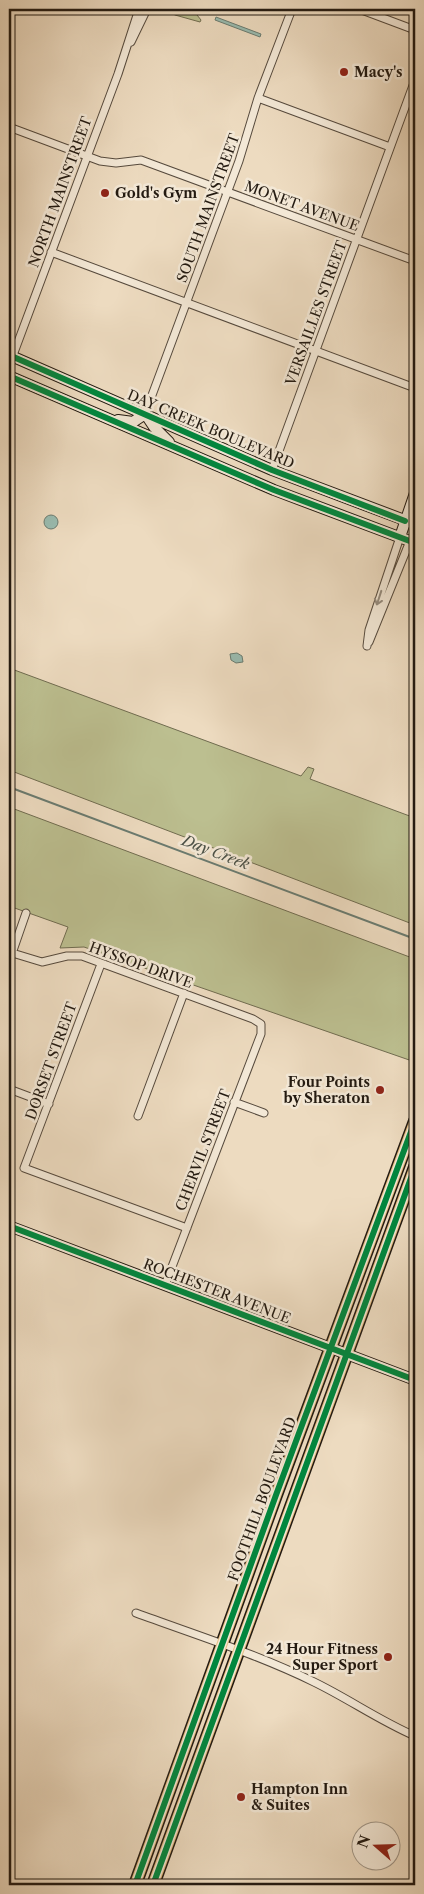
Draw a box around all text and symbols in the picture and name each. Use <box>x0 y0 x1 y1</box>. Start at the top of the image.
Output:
place label: Macy's <box>354 63 403 81</box>
marker: Macy's <box>338 66 350 78</box>
street label: NORTH MAINSTREET <box>24 114 96 270</box>
street label: SOUTH MAINSTREET <box>173 131 244 285</box>
street label: MONET AVENUE <box>242 177 362 235</box>
place label: Gold's Gym <box>115 184 197 202</box>
marker: Gold's Gym <box>99 187 111 199</box>
street label: VERSAILLES STREET <box>281 238 351 389</box>
street label: DAY CREEK BOULEVARD <box>125 386 297 472</box>
one-way arrow <box>374 589 384 605</box>
water label: Day Creek <box>179 830 253 874</box>
street label: HYSSOP DRIVE <box>87 938 195 992</box>
street label: DORSET STREET <box>21 999 81 1122</box>
place label: Four Points by Sheraton <box>283 1073 370 1107</box>
marker: Four Points by Sheraton <box>374 1084 386 1096</box>
street label: CHERVIL STREET <box>171 1086 235 1213</box>
street label: ROCHESTER AVENUE <box>141 1255 293 1327</box>
street label: FOOTHILL BOULEVARD <box>224 1414 300 1584</box>
place label: 24 Hour Fitness Super Sport <box>266 1640 378 1674</box>
marker: 24 Hour Fitness Super Sport <box>382 1651 394 1663</box>
place label: Hampton Inn & Suites <box>251 1780 348 1814</box>
marker: Hampton Inn & Suites <box>235 1791 247 1803</box>
north arrow <box>352 1822 402 1872</box>
text: N <box>353 1833 374 1850</box>

